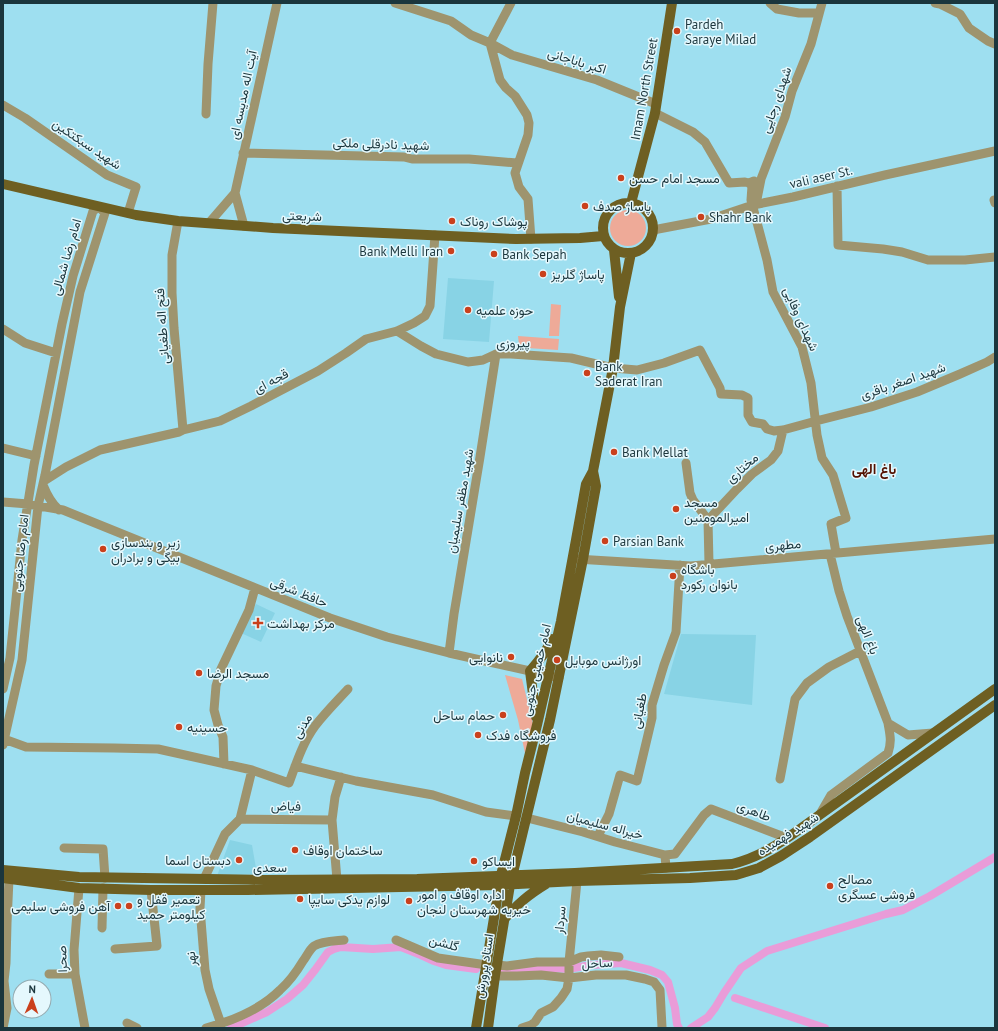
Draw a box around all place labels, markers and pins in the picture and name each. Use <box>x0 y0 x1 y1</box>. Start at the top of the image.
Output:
place label: Pardeh Saraye Milad <box>685 16 756 48</box>
marker: Pardeh Saraye Milad <box>672 26 682 36</box>
place label: مسجد امام حسن <box>629 170 720 187</box>
marker: مسجد امام حسن <box>616 173 626 183</box>
place label: پاساژ صدف <box>593 198 651 216</box>
marker: پاساژ صدف <box>580 201 590 211</box>
place label: Shahr Bank <box>709 209 773 226</box>
marker: Shahr Bank <box>696 212 706 222</box>
place label: پوشاک روناک <box>460 213 528 231</box>
marker: پوشاک روناک <box>447 216 457 226</box>
place label: Bank Melli Iran <box>359 243 443 260</box>
marker: Bank Melli Iran <box>446 246 456 256</box>
place label: Bank Sepah <box>502 246 567 263</box>
marker: Bank Sepah <box>489 249 499 259</box>
place label: پاساژ گلریز <box>550 266 604 284</box>
marker: پاساژ گلریز <box>538 269 548 279</box>
place label: حوزه علمیه <box>476 302 534 319</box>
marker: حوزه علمیه <box>463 305 473 315</box>
place label: Bank Saderat Iran <box>595 358 662 390</box>
marker: Bank Saderat Iran <box>582 368 592 378</box>
place label: Bank Mellat <box>622 444 688 461</box>
marker: Bank Mellat <box>609 447 619 457</box>
place label: مسجد امیرالمومنین <box>684 494 749 526</box>
marker: مسجد امیرالمومنین <box>671 504 681 514</box>
place label: Parsian Bank <box>613 533 685 550</box>
place label: زیر و بندسازی بیگی و برادران <box>111 534 180 566</box>
marker: Parsian Bank <box>600 536 610 546</box>
marker: زیر و بندسازی بیگی و برادران <box>98 544 108 554</box>
place label: باشگاه بانوان رکورد <box>681 561 738 593</box>
marker: باشگاه بانوان رکورد <box>668 571 678 581</box>
place label: مرکز بهداشت <box>267 615 335 632</box>
marker: مرکز بهداشت <box>252 617 264 629</box>
place label: نانوایی <box>469 649 503 666</box>
marker: نانوایی <box>506 652 516 662</box>
place label: اورژانس موبایل <box>565 652 641 669</box>
marker: اورژانس موبایل <box>552 655 562 665</box>
place label: مسجد الرضا <box>207 665 269 682</box>
marker: مسجد الرضا <box>194 668 204 678</box>
place label: حمام ساحل <box>433 707 495 724</box>
marker: حمام ساحل <box>498 710 508 720</box>
place label: حسینیه <box>187 719 228 736</box>
marker: حسینیه <box>174 722 184 732</box>
place label: فروشگاه فدک <box>486 727 557 744</box>
marker: فروشگاه فدک <box>473 730 483 740</box>
place label: ساختمان اوقاف <box>303 842 383 859</box>
marker: ساختمان اوقاف <box>290 845 300 855</box>
place label: دبستان اسما <box>165 852 231 869</box>
place label: ایساکو <box>482 853 515 870</box>
marker: دبستان اسما <box>234 855 244 865</box>
marker: ایساکو <box>469 856 479 866</box>
place label: مصالح فروشی عسگری <box>838 871 915 903</box>
marker: مصالح فروشی عسگری <box>825 881 835 891</box>
place label: اداره اوقاف و امور خیریه شهرستان لنجان <box>416 886 531 918</box>
place label: تعمیر قفل و کیلومتر حمید <box>137 891 206 923</box>
place label: لوازم یدکی سایپا <box>308 891 390 909</box>
marker: لوازم یدکی سایپا <box>295 894 305 904</box>
marker: اداره اوقاف و امور خیریه شهرستان لنجان <box>404 896 414 906</box>
place label: آهن فروشی سلیمی <box>11 898 111 915</box>
marker: آهن فروشی سلیمی <box>113 901 123 911</box>
marker: تعمیر قفل و کیلومتر حمید <box>124 901 134 911</box>

